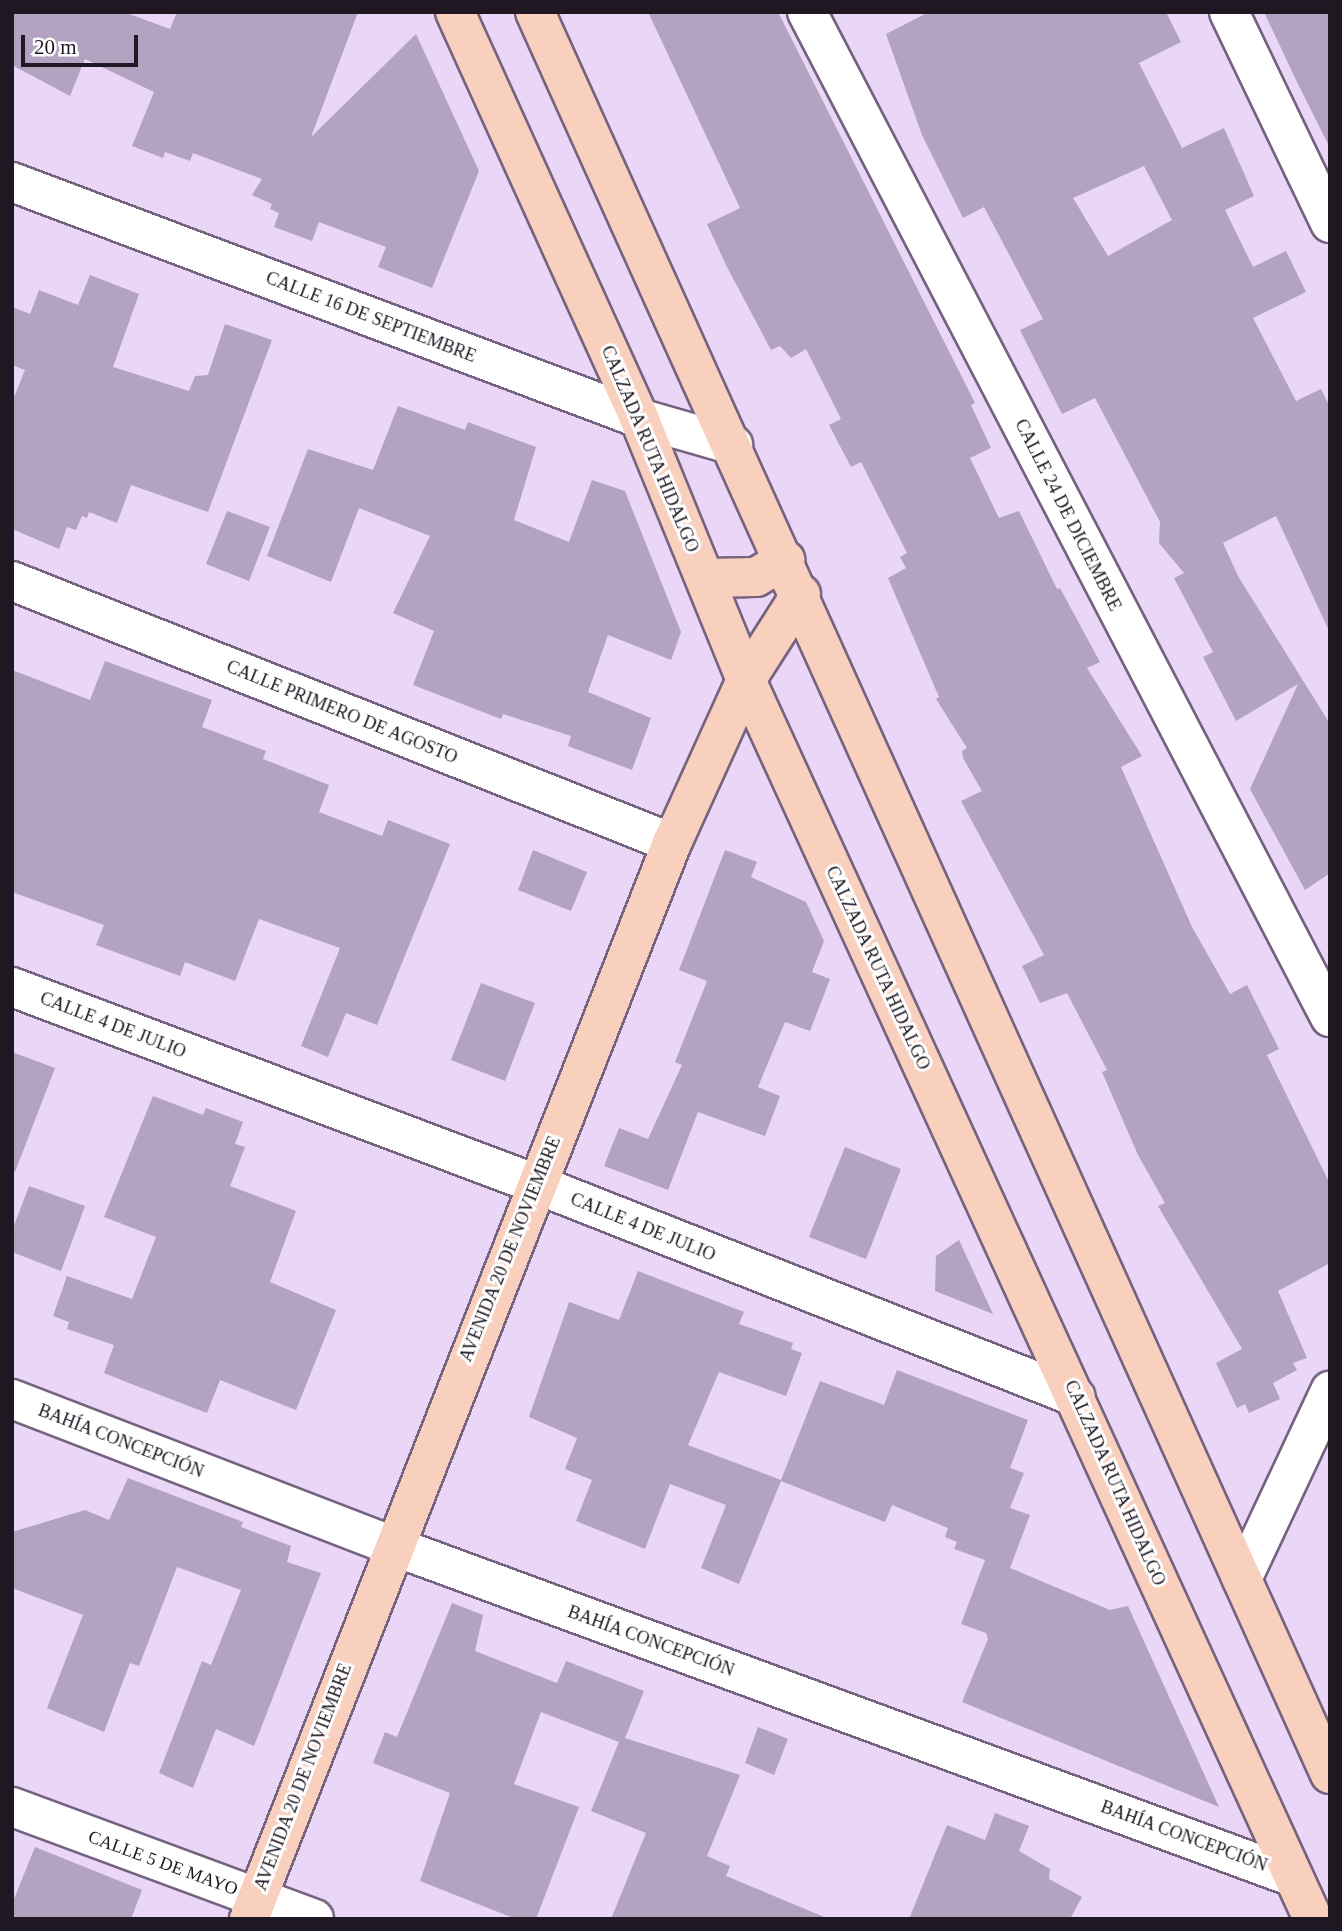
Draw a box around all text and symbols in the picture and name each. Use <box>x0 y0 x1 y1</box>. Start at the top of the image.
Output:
scale bar <box>24 21 142 65</box>
text: 20 m <box>34 35 77 59</box>
street label: CALLE 16 DE SEPTIEMBRE <box>263 267 479 367</box>
street label: CALZADA RUTA HIDALGO <box>596 341 704 557</box>
street label: CALLE 24 DE DICIEMBRE <box>1010 415 1126 615</box>
street label: CALLE PRIMERO DE AGOSTO <box>223 656 461 768</box>
street label: CALZADA RUTA HIDALGO <box>821 862 935 1074</box>
street label: CALLE 4 DE JULIO <box>37 987 189 1063</box>
street label: AVENIDA 20 DE NOVIEMBRE <box>455 1133 565 1365</box>
street label: CALLE 4 DE JULIO <box>567 1188 719 1266</box>
street label: CALZADA RUTA HIDALGO <box>1059 1376 1171 1590</box>
street label: BAHÍA CONCEPCIÓN <box>35 1399 207 1483</box>
street label: BAHÍA CONCEPCIÓN <box>564 1601 738 1681</box>
street label: AVENIDA 20 DE NOVIEMBRE <box>250 1660 356 1894</box>
street label: BAHÍA CONCEPCIÓN <box>1097 1796 1271 1876</box>
street label: CALLE 5 DE MAYO <box>85 1826 241 1900</box>

